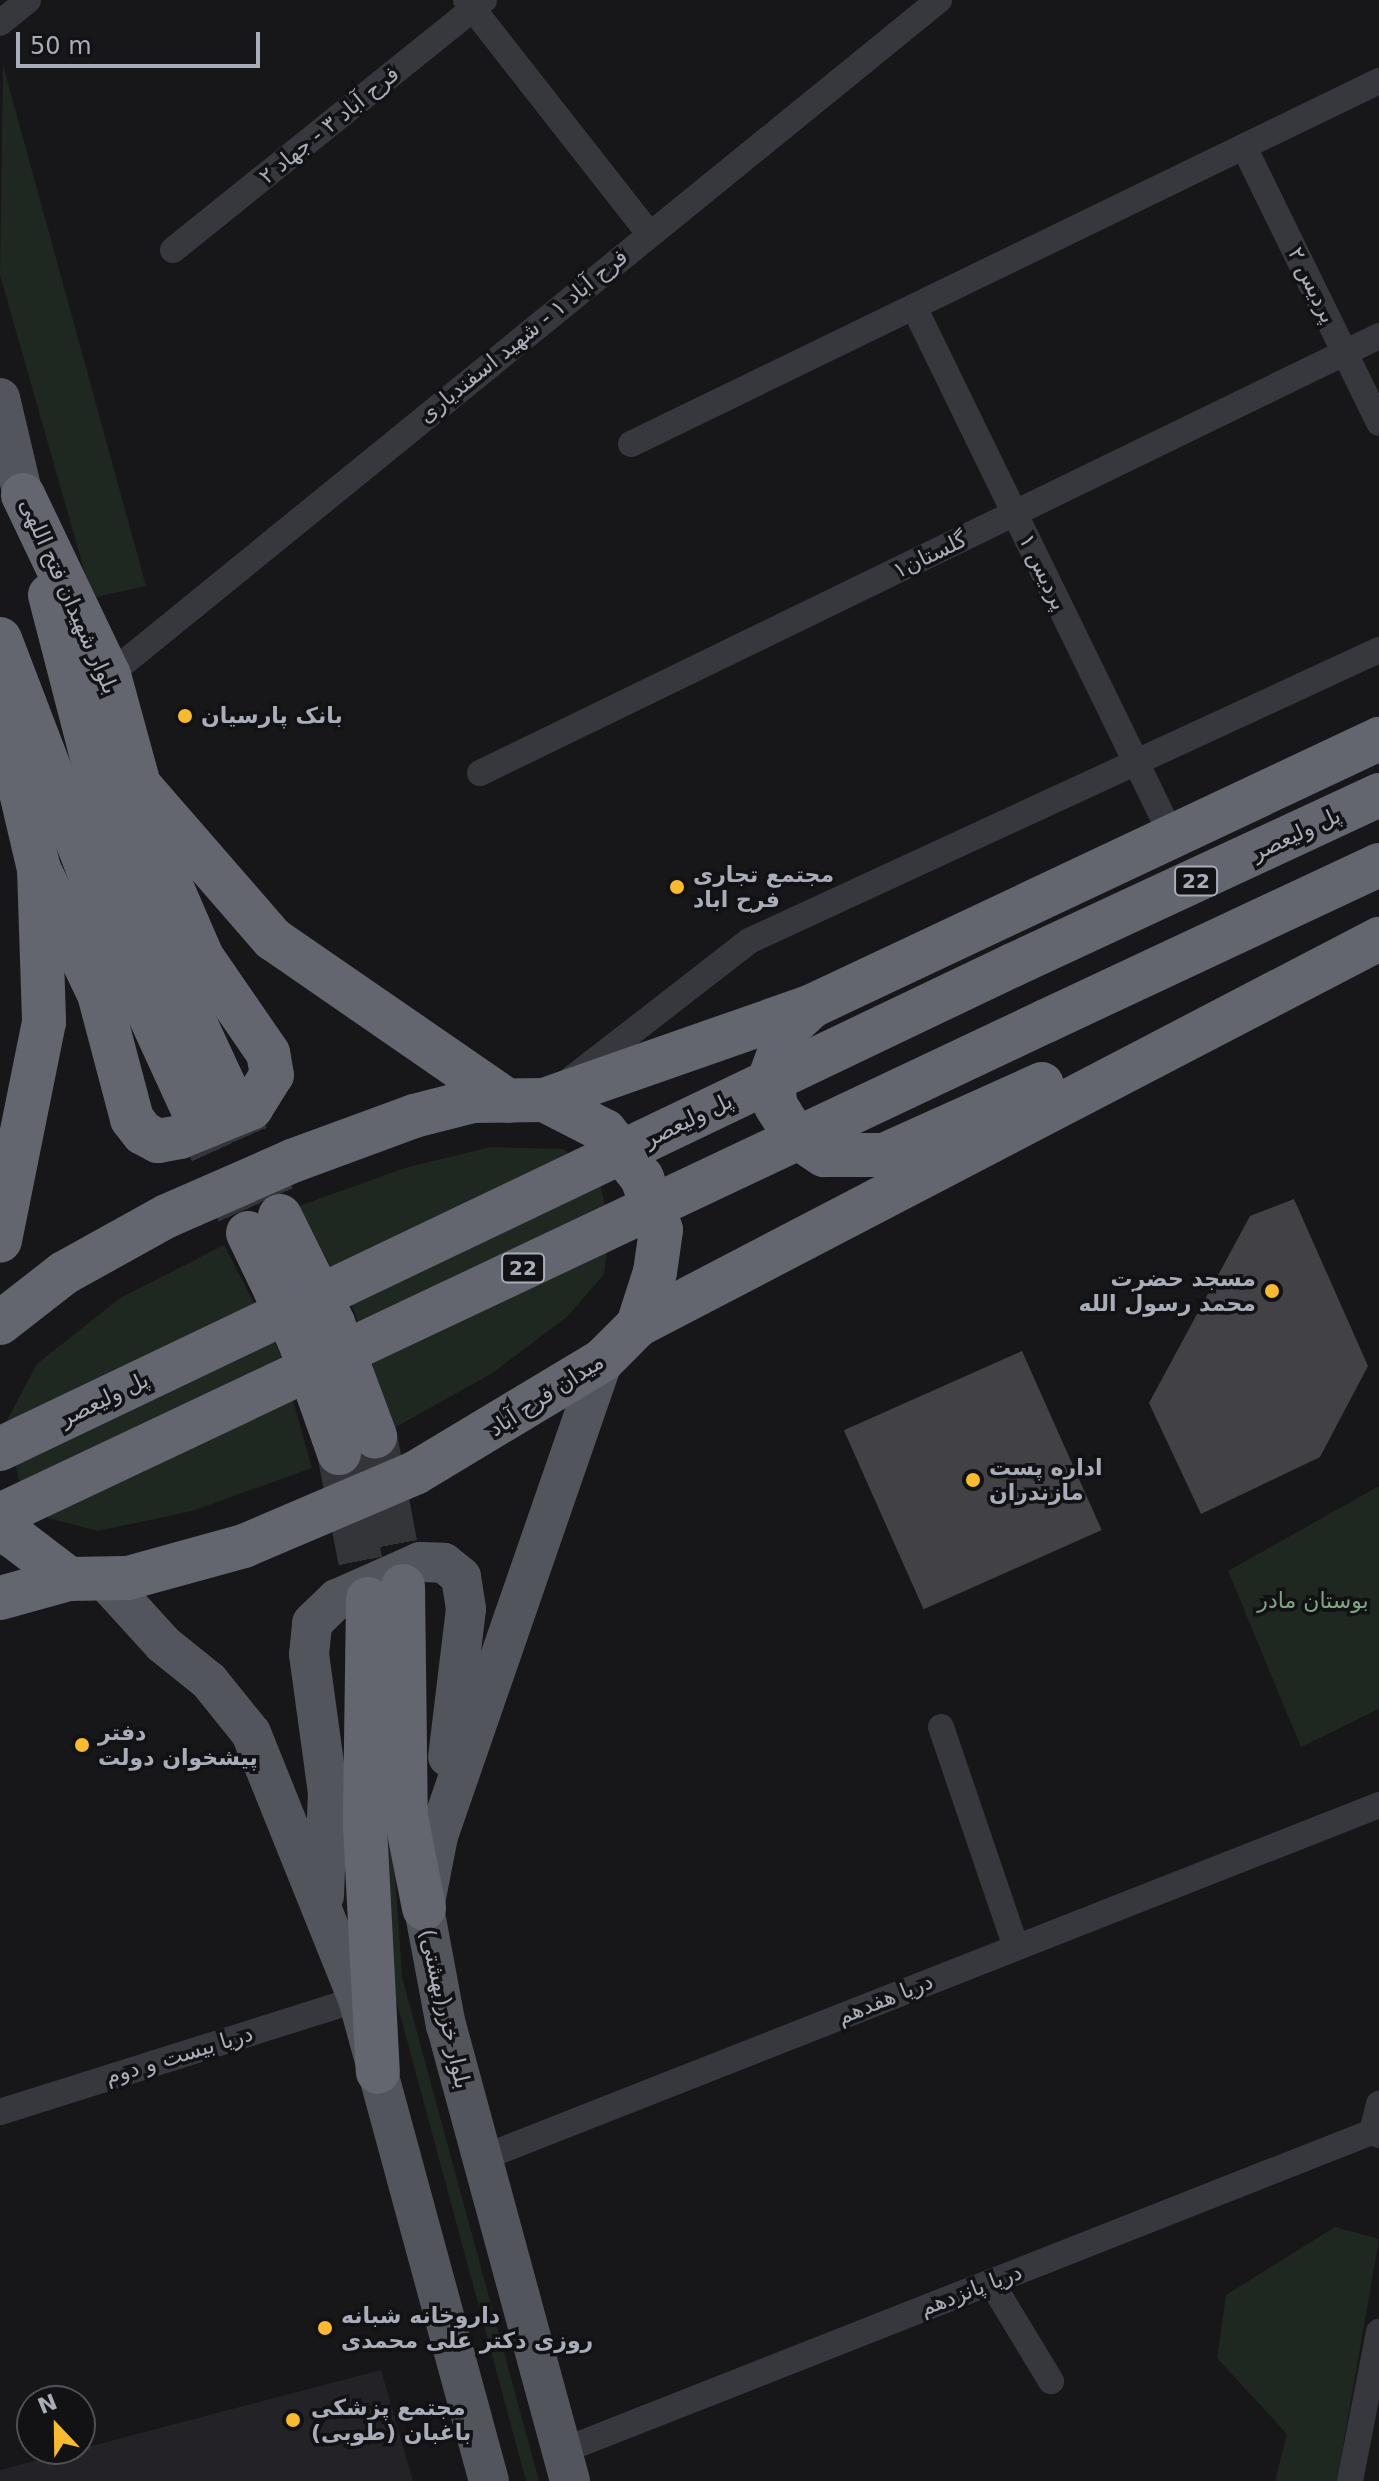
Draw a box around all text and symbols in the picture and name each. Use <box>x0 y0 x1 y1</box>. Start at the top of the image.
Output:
scale bar <box>20 16 264 66</box>
text: 50 m <box>30 32 92 60</box>
street label: فرح آباد ۳ - جهاد ۲ <box>254 61 404 189</box>
street label: فرح آباد ۱ - شهید اسفندیاری <box>413 243 633 429</box>
street label: پردیس ۲ <box>1282 243 1342 327</box>
street label: بلوار شهیدان فتح اللهی <box>14 494 124 698</box>
street label: گلستان۱ <box>889 526 971 584</box>
street label: پردیس ۱ <box>1013 530 1073 614</box>
place label: بانک پارسیان <box>201 703 343 729</box>
marker: بانک پارسیان <box>176 707 194 725</box>
street label: پل ولیعصر <box>1247 802 1345 866</box>
place label: مجتمع تجاری فرح اباد <box>693 861 834 912</box>
road number: 22 <box>1174 865 1218 897</box>
marker: مجتمع تجاری فرح اباد <box>668 878 686 896</box>
street label: پل ولیعصر <box>639 1087 737 1153</box>
road number: 22 <box>501 1252 545 1284</box>
place label: مسجد حضرت محمد رسول الله <box>1078 1265 1256 1316</box>
marker: مسجد حضرت محمد رسول الله <box>1263 1282 1281 1300</box>
street label: میدان فرح آباد <box>484 1348 608 1442</box>
street label: پل ولیعصر <box>55 1366 153 1432</box>
place label: اداره پست مازندران <box>989 1454 1103 1506</box>
marker: اداره پست مازندران <box>964 1471 982 1489</box>
park label: بوستان مادر <box>1257 1588 1369 1614</box>
place label: دفتر پیشخوان دولت <box>98 1719 258 1770</box>
marker: دفتر پیشخوان دولت <box>73 1736 91 1754</box>
street label: بلوار خزر(بهشتی) <box>414 1927 476 2091</box>
street label: دریا هفدهم <box>833 1968 937 2030</box>
street label: دریا بیست و دوم <box>102 2020 256 2090</box>
street label: دریا پانزدهم <box>916 2258 1026 2322</box>
place label: داروخانه شبانه روزی دکتر علی محمدی <box>341 2302 593 2354</box>
marker: داروخانه شبانه روزی دکتر علی محمدی <box>316 2319 334 2337</box>
north arrow <box>16 2385 96 2465</box>
text: N <box>34 2389 61 2419</box>
place label: مجتمع پزشکی باغبان (طوبی) <box>311 2394 471 2446</box>
marker: مجتمع پزشکی باغبان (طوبی) <box>282 2409 304 2431</box>

